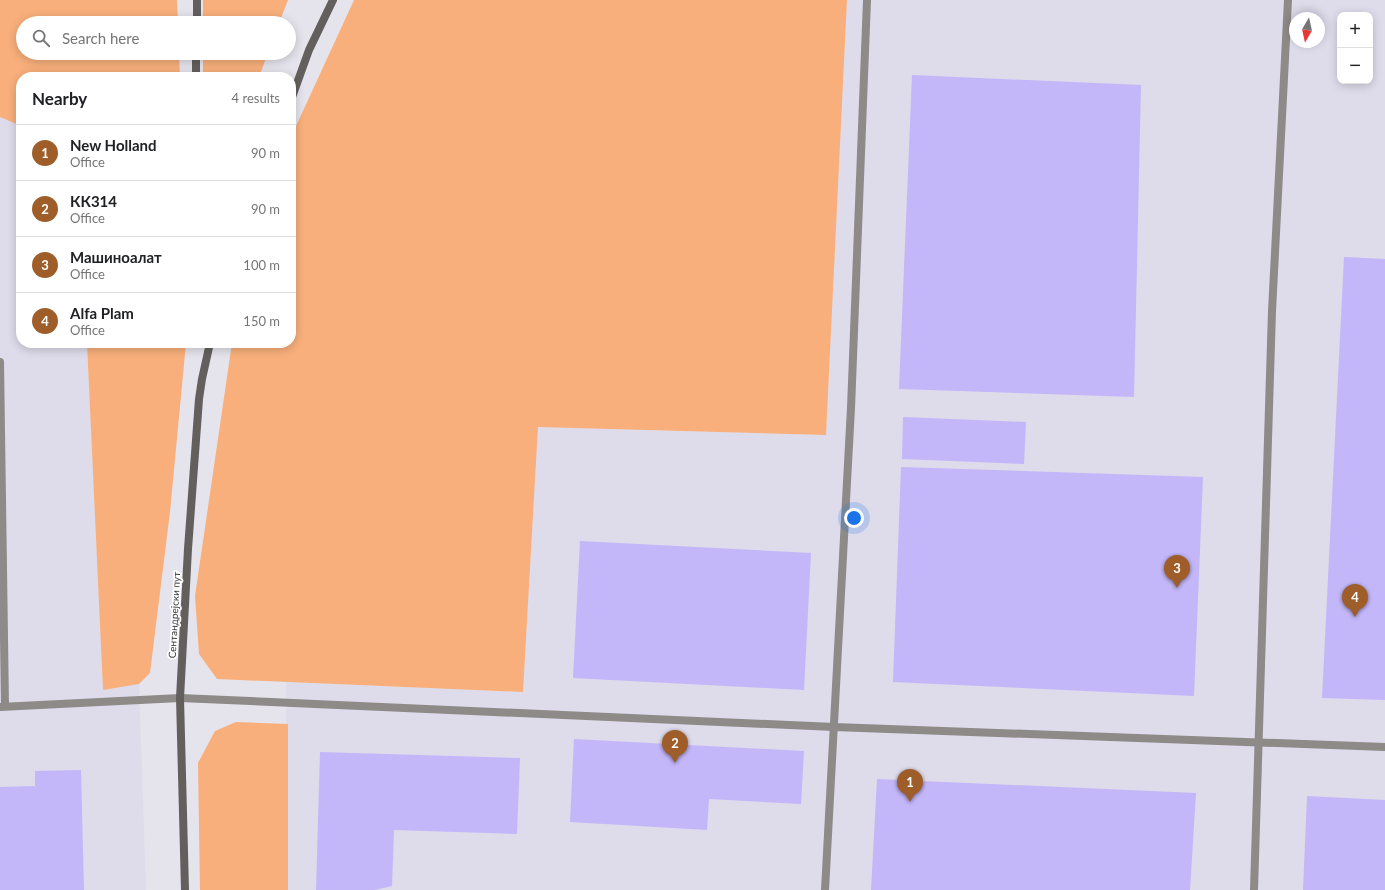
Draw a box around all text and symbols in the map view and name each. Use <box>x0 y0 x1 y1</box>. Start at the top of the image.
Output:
north arrow <box>1289 12 1325 48</box>
map controls <box>1337 12 1373 84</box>
button: + <box>1337 12 1373 48</box>
search box <box>16 16 296 60</box>
icon: search <box>30 27 52 49</box>
text: Search here <box>62 29 139 47</box>
button: − <box>1337 48 1373 84</box>
text: Nearby <box>32 88 87 109</box>
text: 4 results <box>232 90 280 106</box>
text: New Holland <box>70 136 157 154</box>
text: 1 <box>41 145 49 161</box>
text: 90 m <box>251 145 280 161</box>
text: Office <box>70 154 105 170</box>
text: КК314 <box>70 192 117 210</box>
text: 2 <box>41 201 49 217</box>
text: 90 m <box>251 201 280 217</box>
text: Office <box>70 210 105 226</box>
text: Машиноалат <box>70 248 162 266</box>
text: 3 <box>41 257 49 273</box>
text: 100 m <box>243 257 280 273</box>
text: Office <box>70 266 105 282</box>
text: Alfa Plam <box>70 304 134 322</box>
text: 4 <box>41 313 49 329</box>
text: 150 m <box>243 313 280 329</box>
text: Office <box>70 322 105 338</box>
your location <box>844 508 864 528</box>
pin: 3 <box>1164 555 1190 588</box>
street label: Сентандрејски пут <box>166 571 182 659</box>
pin: 4 <box>1342 584 1368 617</box>
pin: 2 <box>662 730 688 763</box>
pin: 1 <box>897 769 923 802</box>

